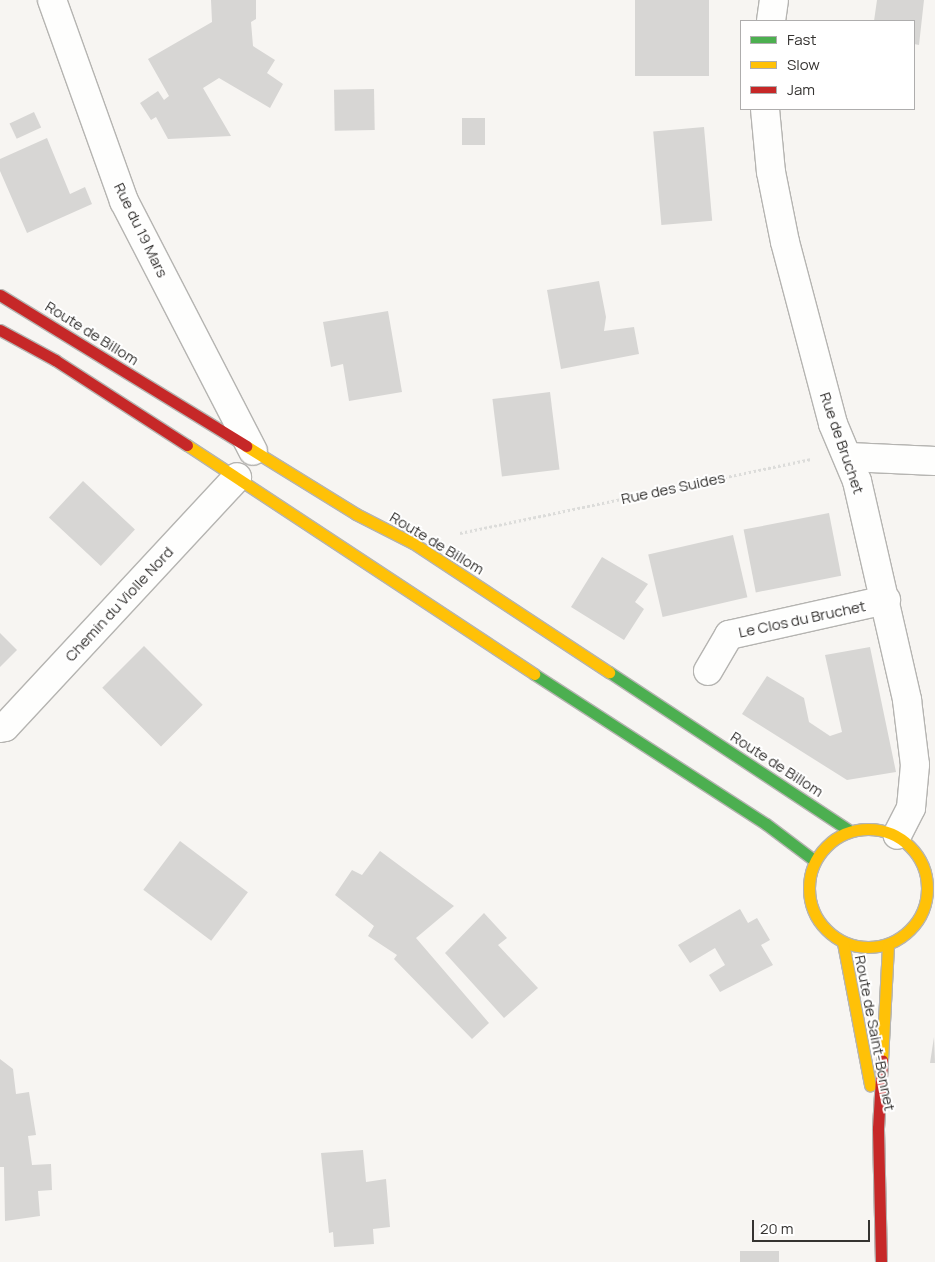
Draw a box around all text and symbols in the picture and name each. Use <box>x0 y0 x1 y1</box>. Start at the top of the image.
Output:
legend <box>740 20 915 110</box>
text: Fast <box>787 29 816 50</box>
text: Slow <box>787 54 820 75</box>
text: Jam <box>787 79 815 100</box>
street label: Rue du 19 Mars <box>110 180 172 280</box>
street label: Route de Billom <box>42 297 142 369</box>
street label: Rue de Bruchet <box>816 390 868 496</box>
street label: Rue des Suides <box>619 468 727 508</box>
street label: Route de Billom <box>387 508 487 578</box>
street label: Chemin du Violle Nord <box>61 543 177 665</box>
street label: Le Clos du Bruchet <box>737 597 867 641</box>
street label: Route de Billom <box>727 727 827 801</box>
street label: Route de Saint-Bonnet <box>851 954 899 1112</box>
scale bar <box>755 1210 872 1242</box>
text: 20 m <box>760 1218 793 1239</box>

